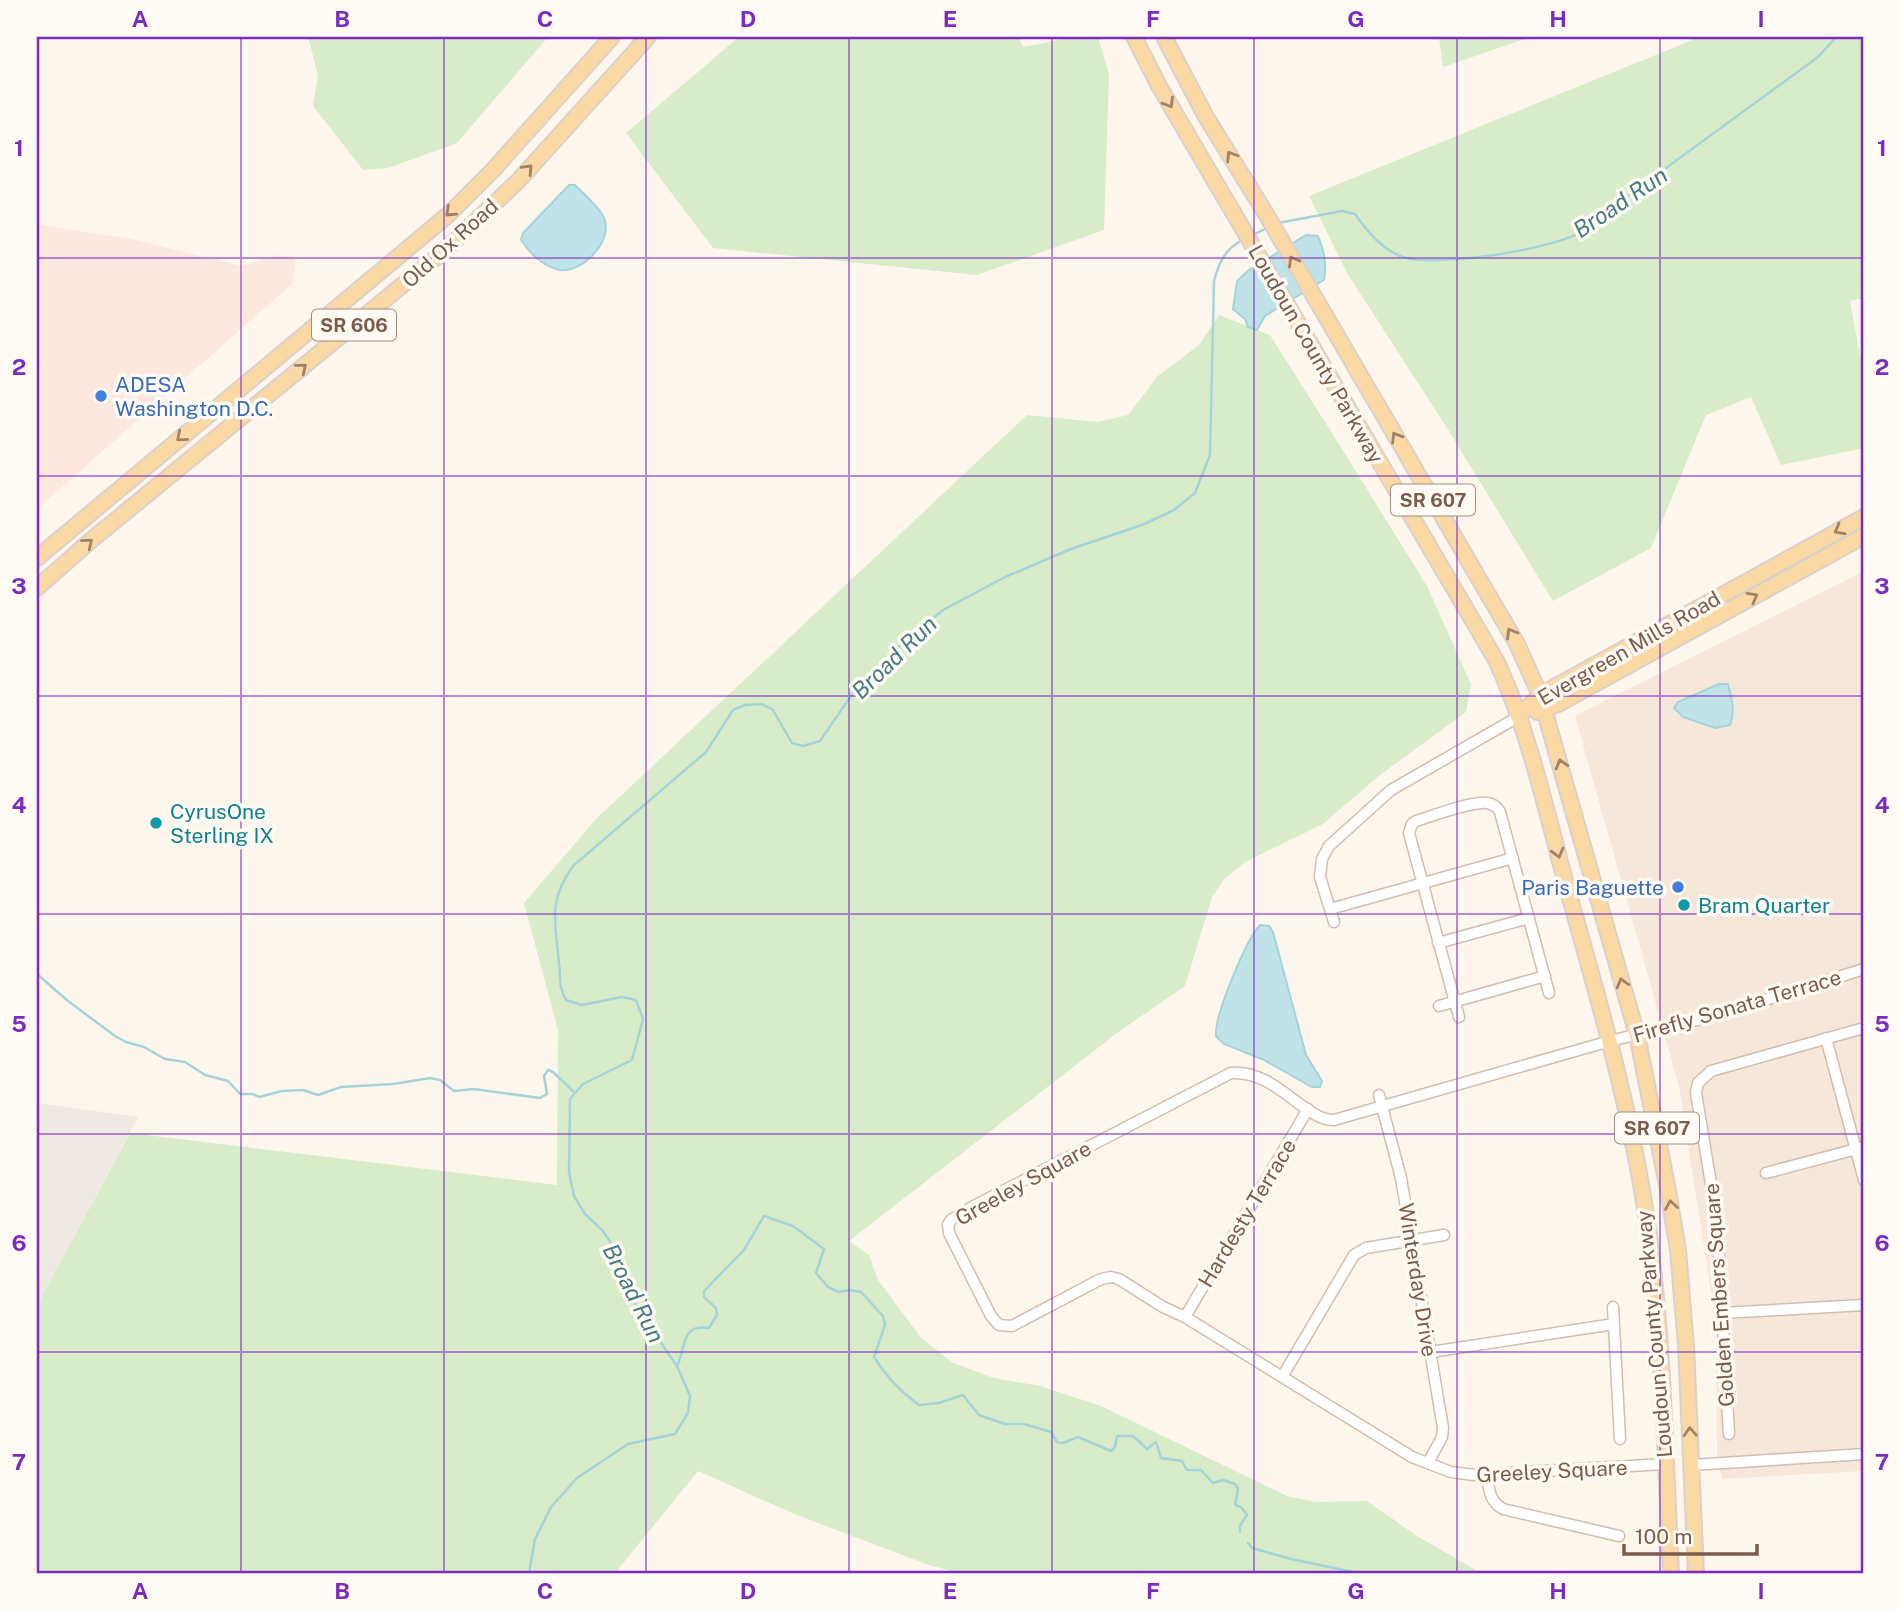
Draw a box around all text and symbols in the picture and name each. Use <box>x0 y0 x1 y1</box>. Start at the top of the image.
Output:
text: A <box>132 5 149 32</box>
text: B <box>334 5 350 32</box>
text: C <box>537 5 553 32</box>
text: D <box>740 5 756 32</box>
text: E <box>943 5 957 32</box>
text: F <box>1146 5 1160 32</box>
text: G <box>1347 5 1365 32</box>
text: H <box>1549 5 1567 32</box>
text: I <box>1757 5 1765 32</box>
one-way arrow <box>1160 95 1173 108</box>
text: 1 <box>14 134 24 161</box>
text: 1 <box>1877 134 1887 161</box>
one-way arrow <box>1226 151 1239 164</box>
water label: Broad Run <box>1568 161 1672 243</box>
one-way arrow <box>520 164 533 177</box>
street label: Old Ox Road <box>397 193 503 293</box>
one-way arrow <box>445 204 458 217</box>
street label: Loudoun County Parkway <box>1243 240 1389 468</box>
one-way arrow <box>1288 255 1301 268</box>
road number: SR 606 <box>312 310 396 340</box>
text: 2 <box>12 353 26 380</box>
text: 2 <box>1875 353 1889 380</box>
one-way arrow <box>294 363 306 376</box>
place label: ADESA Washington D.C. <box>115 372 273 421</box>
marker: ADESA Washington D.C. <box>93 388 109 404</box>
one-way arrow <box>177 429 190 441</box>
one-way arrow <box>1391 432 1404 445</box>
road number: SR 607 <box>1391 485 1475 516</box>
one-way arrow <box>1834 522 1847 535</box>
one-way arrow <box>80 539 93 551</box>
text: 3 <box>11 572 27 599</box>
text: 3 <box>1874 572 1890 599</box>
street label: Evergreen Mills Road <box>1533 586 1725 710</box>
one-way arrow <box>1746 592 1758 605</box>
water label: Broad Run <box>846 610 942 704</box>
one-way arrow <box>1506 628 1519 641</box>
one-way arrow <box>1555 758 1569 770</box>
text: 4 <box>11 791 27 818</box>
text: 4 <box>1874 791 1890 818</box>
place label: CyrusOne Sterling IX <box>170 799 274 848</box>
marker: CyrusOne Sterling IX <box>148 815 164 831</box>
one-way arrow <box>1549 847 1564 859</box>
place label: Paris Baguette <box>1521 875 1664 900</box>
marker: Paris Baguette <box>1670 879 1686 895</box>
place label: Bram Quarter <box>1698 893 1830 918</box>
marker: Bram Quarter <box>1676 897 1692 913</box>
street label: Firefly Sonata Terrace <box>1630 964 1844 1048</box>
one-way arrow <box>1616 977 1630 989</box>
text: 5 <box>11 1010 27 1037</box>
text: 5 <box>1874 1010 1890 1037</box>
road number: SR 607 <box>1615 1112 1699 1144</box>
street label: Hardesty Terrace <box>1193 1134 1301 1292</box>
street label: Greeley Square <box>951 1135 1095 1231</box>
street label: Golden Embers Square <box>1699 1182 1739 1408</box>
one-way arrow <box>1664 1199 1679 1211</box>
street label: Winterday Drive <box>1394 1201 1442 1359</box>
street label: Loudoun County Parkway <box>1631 1209 1677 1459</box>
text: 6 <box>11 1229 27 1256</box>
text: 6 <box>1874 1229 1890 1256</box>
water label: Broad Run <box>598 1239 670 1347</box>
one-way arrow <box>1683 1426 1698 1437</box>
text: 7 <box>12 1448 26 1475</box>
text: 7 <box>1875 1448 1889 1475</box>
street label: Greeley Square <box>1476 1455 1628 1487</box>
scale bar <box>1624 1512 1758 1556</box>
text: 100 m <box>1635 1524 1692 1549</box>
text: A <box>132 1577 149 1604</box>
text: B <box>334 1577 350 1604</box>
text: C <box>537 1577 553 1604</box>
text: D <box>740 1577 756 1604</box>
text: E <box>943 1577 957 1604</box>
text: F <box>1146 1577 1160 1604</box>
text: G <box>1347 1577 1365 1604</box>
text: H <box>1549 1577 1567 1604</box>
text: I <box>1757 1577 1765 1604</box>

